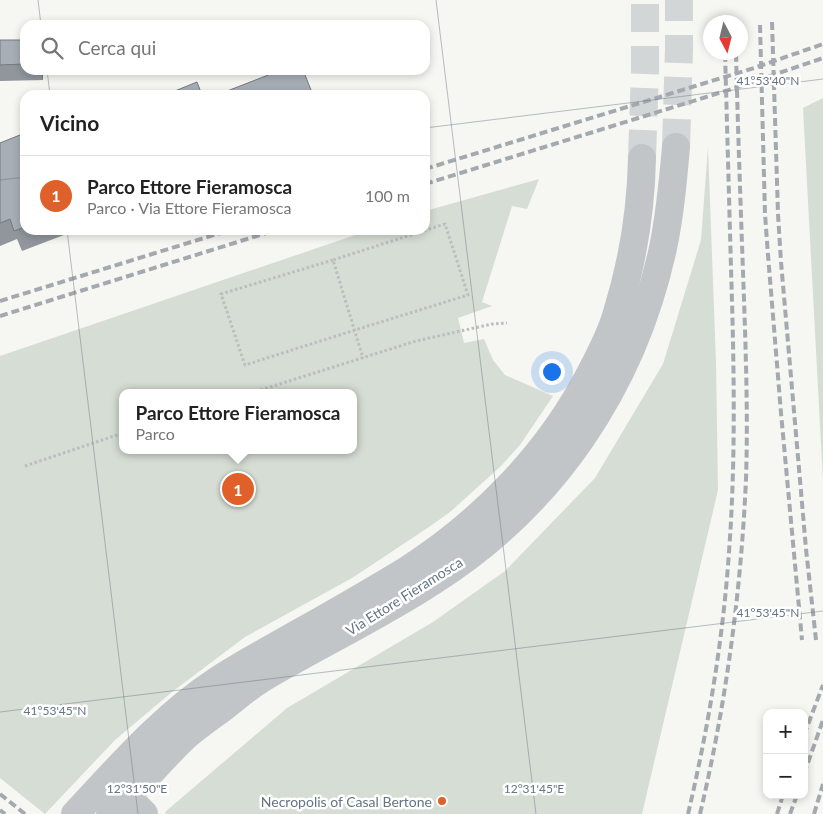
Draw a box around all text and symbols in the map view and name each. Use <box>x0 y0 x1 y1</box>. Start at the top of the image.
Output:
north arrow <box>703 15 748 60</box>
search box <box>20 20 430 75</box>
icon: search <box>38 34 66 62</box>
text: Cerca qui <box>78 36 156 59</box>
text: 41°53'40"N <box>737 73 799 88</box>
text: Vicino <box>40 110 99 135</box>
text: Parco Ettore Fieramosca <box>87 175 292 198</box>
text: 1 <box>51 186 61 205</box>
text: 100 m <box>365 186 410 205</box>
text: Parco · Via Ettore Fieramosca <box>87 198 291 217</box>
your location <box>539 359 565 385</box>
popup <box>119 389 357 454</box>
text: Parco Ettore Fieramosca <box>135 401 341 424</box>
text: Parco <box>135 424 175 443</box>
pin: 1 <box>222 470 254 508</box>
street label: Via Ettore Fieramosca <box>343 553 465 639</box>
text: 41°53'45"N <box>737 605 799 620</box>
text: 41°53'45"N <box>24 703 86 718</box>
map controls <box>763 709 808 799</box>
button: + <box>763 709 808 754</box>
button: − <box>763 754 808 799</box>
text: 12°31'50"E <box>107 781 167 796</box>
text: 12°31'45"E <box>504 781 564 796</box>
place label: Necropolis of Casal Bertone <box>261 793 432 810</box>
marker: Necropolis of Casal Bertone <box>436 795 448 807</box>

